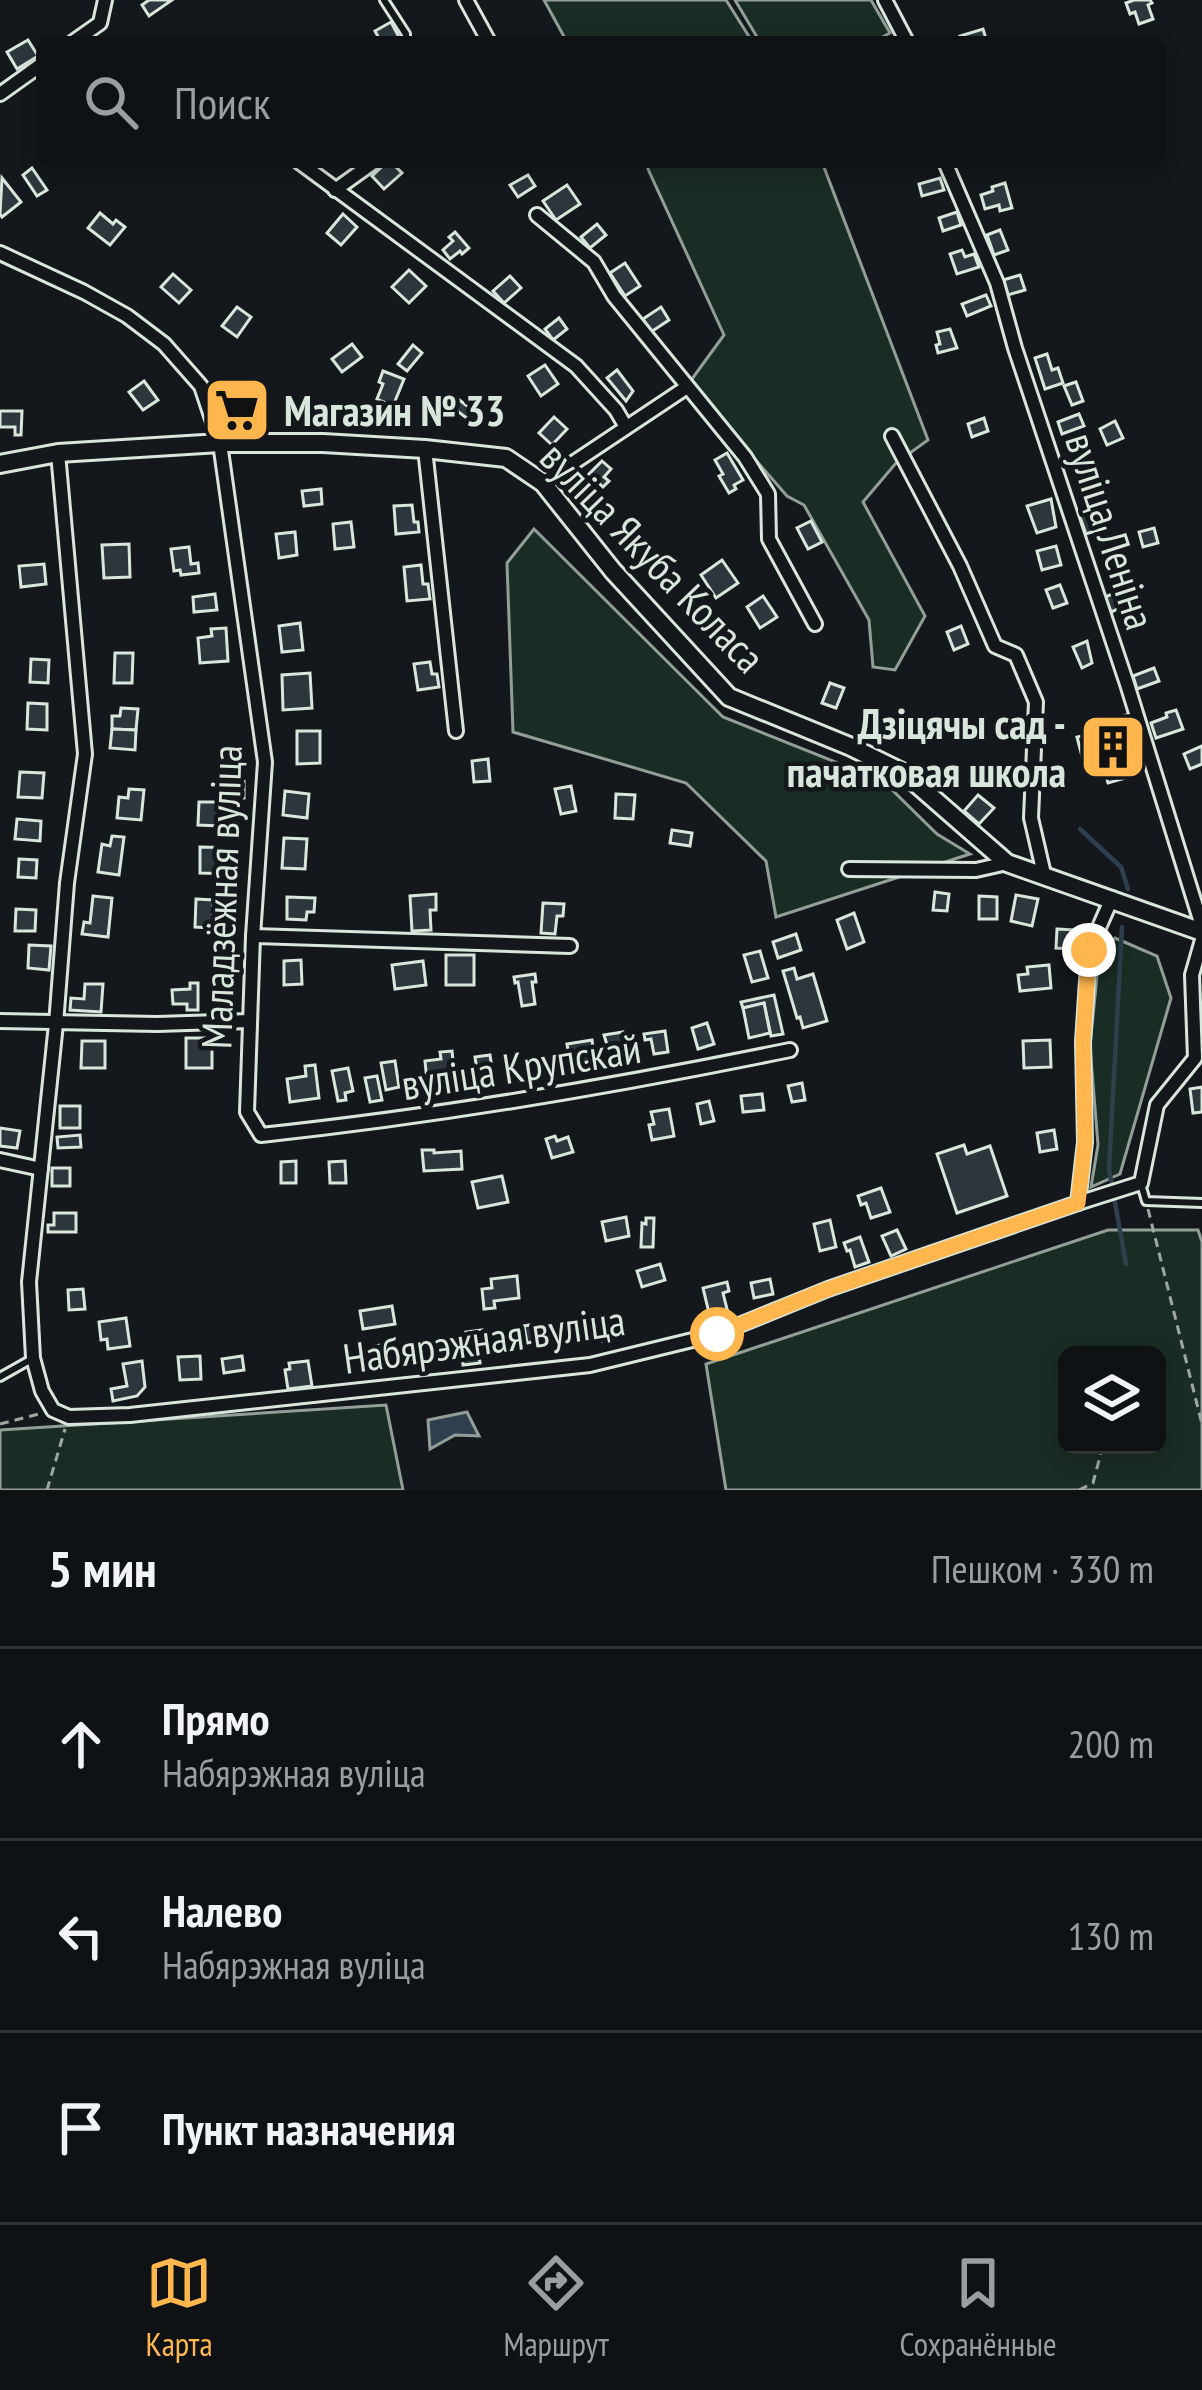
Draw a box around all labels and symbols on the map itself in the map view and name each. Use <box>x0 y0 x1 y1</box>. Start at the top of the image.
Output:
supermarket icon: Магазин № 33 <box>202 375 272 445</box>
place label: Магазин № 33 <box>284 383 505 438</box>
street label: вуліца Леніна <box>1053 426 1169 636</box>
street label: вуліца Якуба Коласа <box>529 430 777 684</box>
place label: Дзіцячы сад - пачатковая школа <box>787 696 1066 799</box>
building icon: Дзіцячы сад - пачатковая школа <box>1078 712 1148 782</box>
street label: Маладзёжная вуліца <box>188 744 254 1050</box>
route end <box>1062 923 1116 977</box>
street label: вуліца Крупскай <box>397 1020 645 1112</box>
street label: Набярэжная вуліца <box>340 1292 628 1386</box>
route start <box>690 1307 744 1361</box>

